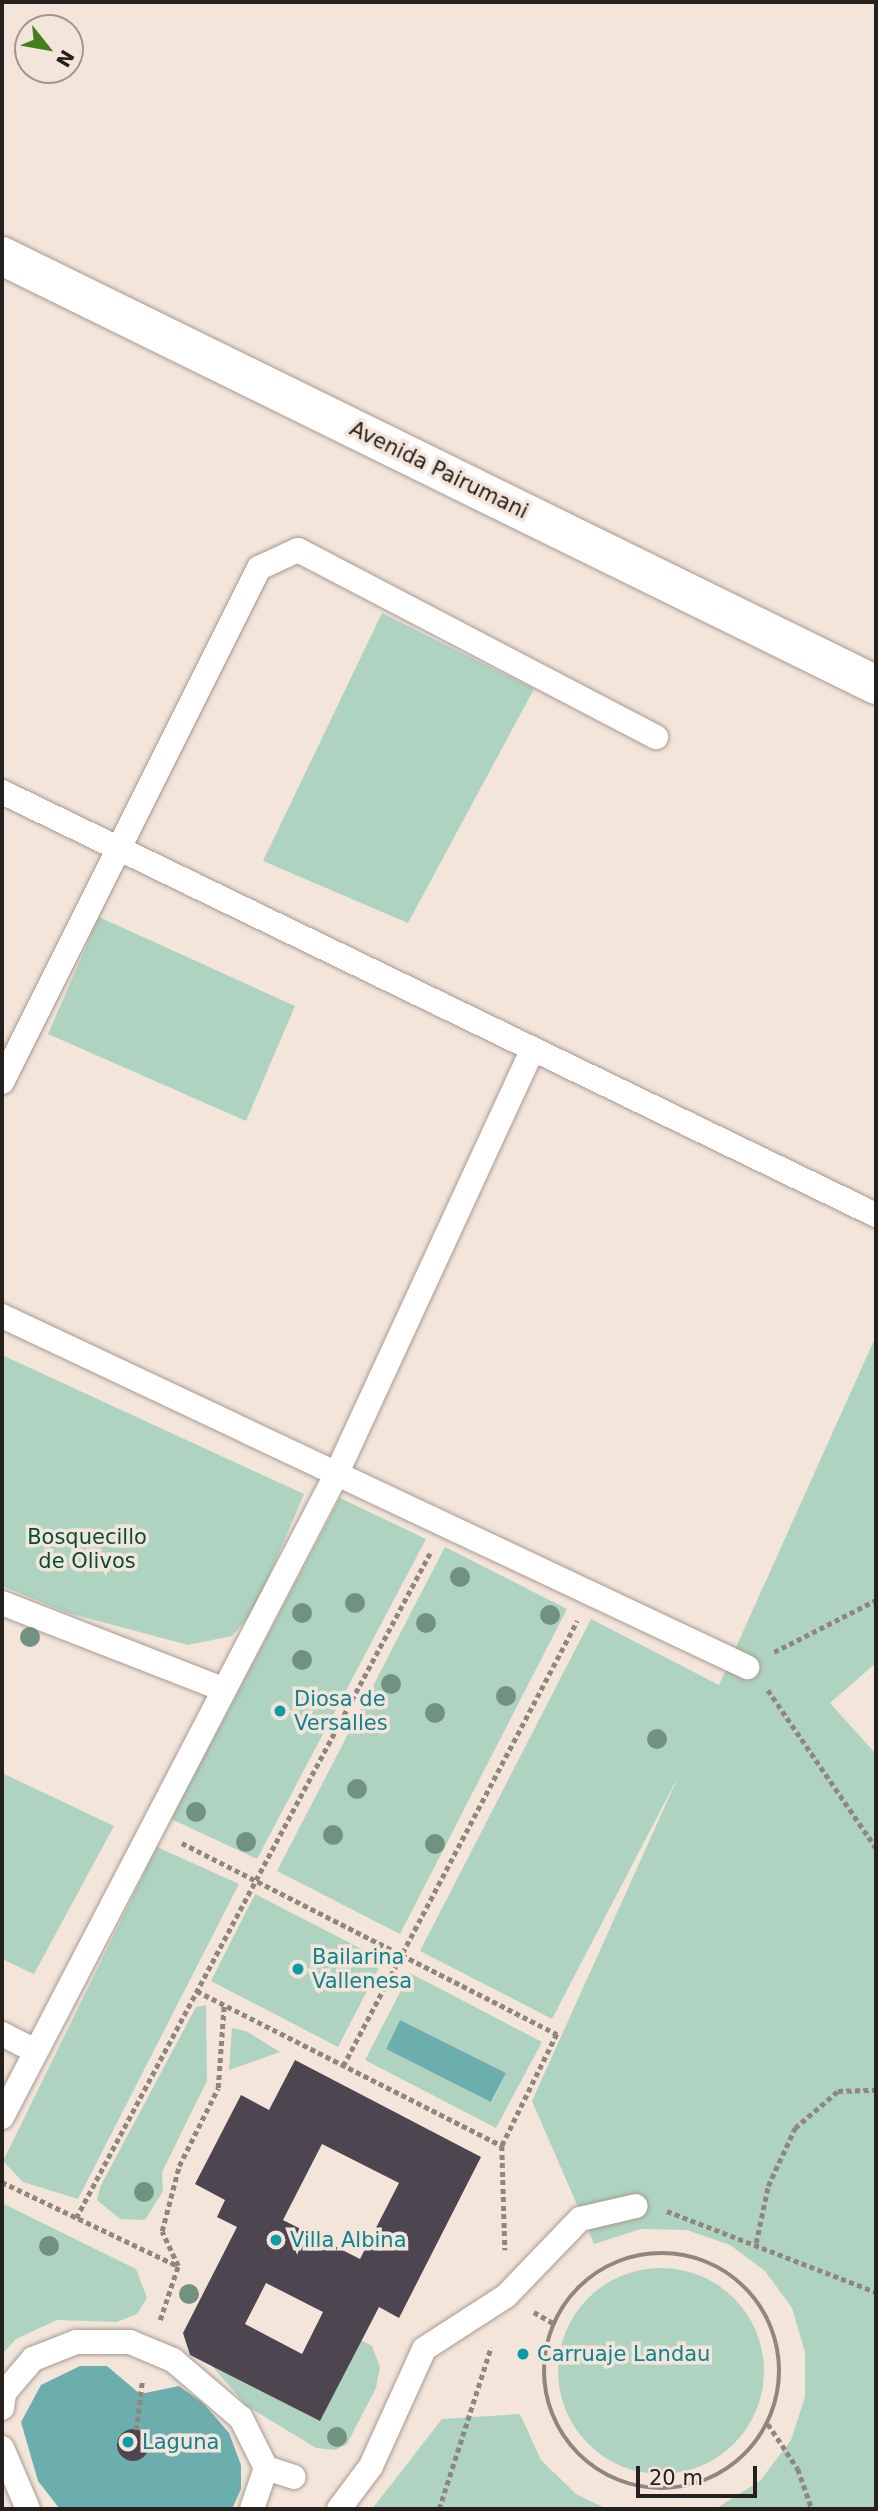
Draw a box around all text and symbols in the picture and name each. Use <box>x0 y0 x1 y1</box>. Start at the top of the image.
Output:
north arrow <box>14 14 84 84</box>
text: N <box>52 46 79 71</box>
street label: Avenida Pairumani <box>346 416 532 524</box>
park label: Bosquecillo de Olivos <box>27 1524 147 1574</box>
place label: Diosa de Versalles <box>294 1686 388 1736</box>
marker: Diosa de Versalles <box>272 1703 288 1719</box>
place label: Bailarina Vallenesa <box>312 1944 412 1994</box>
marker: Bailarina Vallenesa <box>290 1961 306 1977</box>
place label: Villa Albina <box>290 2227 406 2253</box>
marker: Villa Albina <box>268 2232 284 2248</box>
place label: Carruaje Landau <box>537 2341 710 2367</box>
marker: Carruaje Landau <box>515 2346 531 2362</box>
place label: Laguna <box>142 2429 219 2455</box>
marker: Laguna <box>120 2434 136 2450</box>
scale bar <box>640 2452 761 2496</box>
text: 20 m <box>649 2466 703 2490</box>

